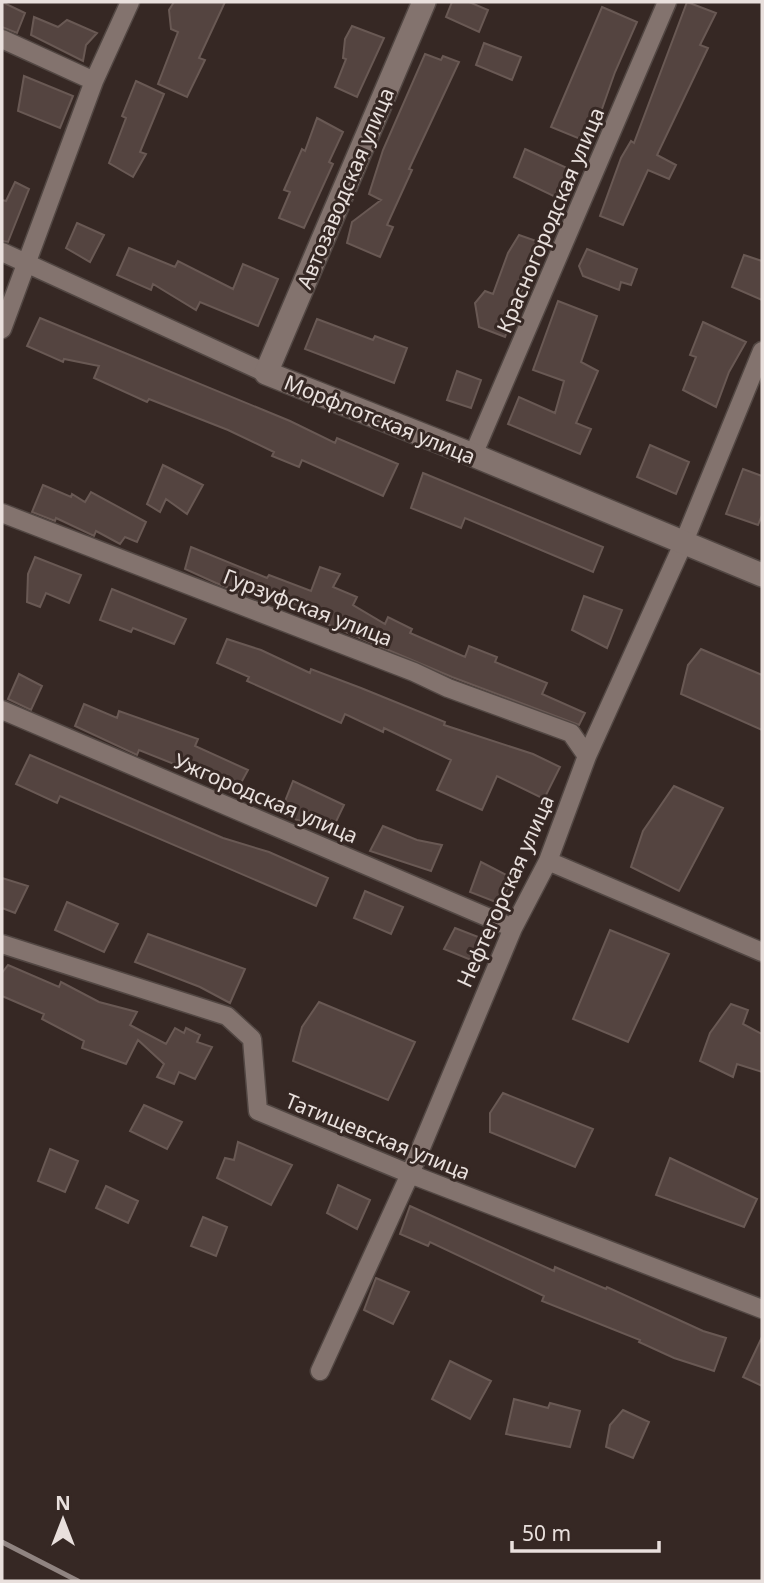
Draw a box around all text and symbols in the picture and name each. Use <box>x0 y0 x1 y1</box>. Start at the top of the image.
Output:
street label: Автозаводская улица <box>290 83 400 293</box>
street label: Красногородская улица <box>490 103 610 337</box>
street label: Морфлотская улица <box>280 368 480 470</box>
street label: Гурзуфская улица <box>219 562 397 652</box>
street label: Ужгородская улица <box>170 747 362 849</box>
street label: Нефтегорская улица <box>450 790 560 992</box>
street label: Татищевская улица <box>281 1086 475 1186</box>
north arrow <box>28 1485 98 1555</box>
text: N <box>55 1490 71 1516</box>
scale bar <box>512 1510 659 1554</box>
text: 50 m <box>522 1519 571 1547</box>

